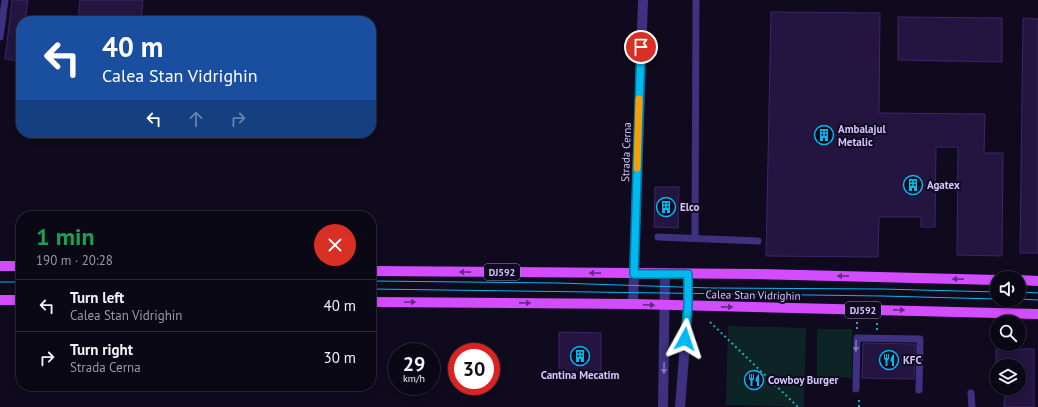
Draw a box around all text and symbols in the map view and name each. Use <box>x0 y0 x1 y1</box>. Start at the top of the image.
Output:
text: 40 m <box>102 28 163 65</box>
pin <box>624 30 658 64</box>
icon: left <box>36 32 88 84</box>
icon: arrive <box>630 36 652 58</box>
text: Calea Stan Vidrighin <box>102 64 258 87</box>
icon: left <box>143 108 165 130</box>
icon: ahead <box>185 108 207 130</box>
icon: right <box>227 108 249 130</box>
street label: Strada Cerna <box>618 122 634 182</box>
place label: Ambalajul Metalic <box>838 122 886 149</box>
building icon: Ambalajul Metalic <box>813 124 835 146</box>
building icon: Agatex <box>902 174 924 196</box>
place label: Agatex <box>927 178 960 192</box>
building icon: Elco <box>655 196 677 218</box>
place label: Elco <box>680 200 700 214</box>
text: 1 min <box>36 221 95 252</box>
button: close <box>314 224 356 266</box>
text: 190 m · 20:28 <box>36 252 113 269</box>
road number: DJ592 <box>484 264 520 280</box>
one-way arrow <box>458 269 471 275</box>
one-way arrow <box>588 270 601 276</box>
map controls <box>990 271 1026 395</box>
button: sound <box>990 271 1026 307</box>
one-way arrow <box>836 273 849 279</box>
one-way arrow <box>951 276 964 282</box>
street label: Calea Stan Vidrighin <box>705 287 801 303</box>
text: Turn left <box>70 288 124 307</box>
icon: left <box>36 295 58 317</box>
text: 40 m <box>323 296 356 315</box>
one-way arrow <box>404 299 417 305</box>
one-way arrow <box>519 300 532 306</box>
one-way arrow <box>643 302 656 308</box>
road number: DJ592 <box>845 302 881 318</box>
one-way arrow <box>721 304 734 310</box>
text: Calea Stan Vidrighin <box>70 307 182 324</box>
one-way arrow <box>893 307 905 314</box>
button: search <box>990 315 1026 351</box>
position arrow <box>664 318 706 360</box>
text: Turn right <box>70 340 133 359</box>
one-way arrow <box>853 340 859 353</box>
speed limit sign: 30 <box>448 343 500 395</box>
building icon: Cantina Mecatim <box>569 345 591 367</box>
icon: right <box>36 347 58 369</box>
text: 30 m <box>323 348 356 367</box>
restaurant icon: KFC <box>878 349 900 371</box>
text: 29 <box>403 351 425 377</box>
place label: KFC <box>903 353 922 367</box>
text: Strada Cerna <box>70 359 141 376</box>
button: layers <box>990 359 1026 395</box>
one-way arrow <box>661 362 667 375</box>
place label: Cantina Mecatim <box>541 368 620 382</box>
restaurant icon: Cowboy Burger <box>743 369 765 391</box>
text: km/h <box>403 372 425 385</box>
place label: Cowboy Burger <box>768 373 839 387</box>

